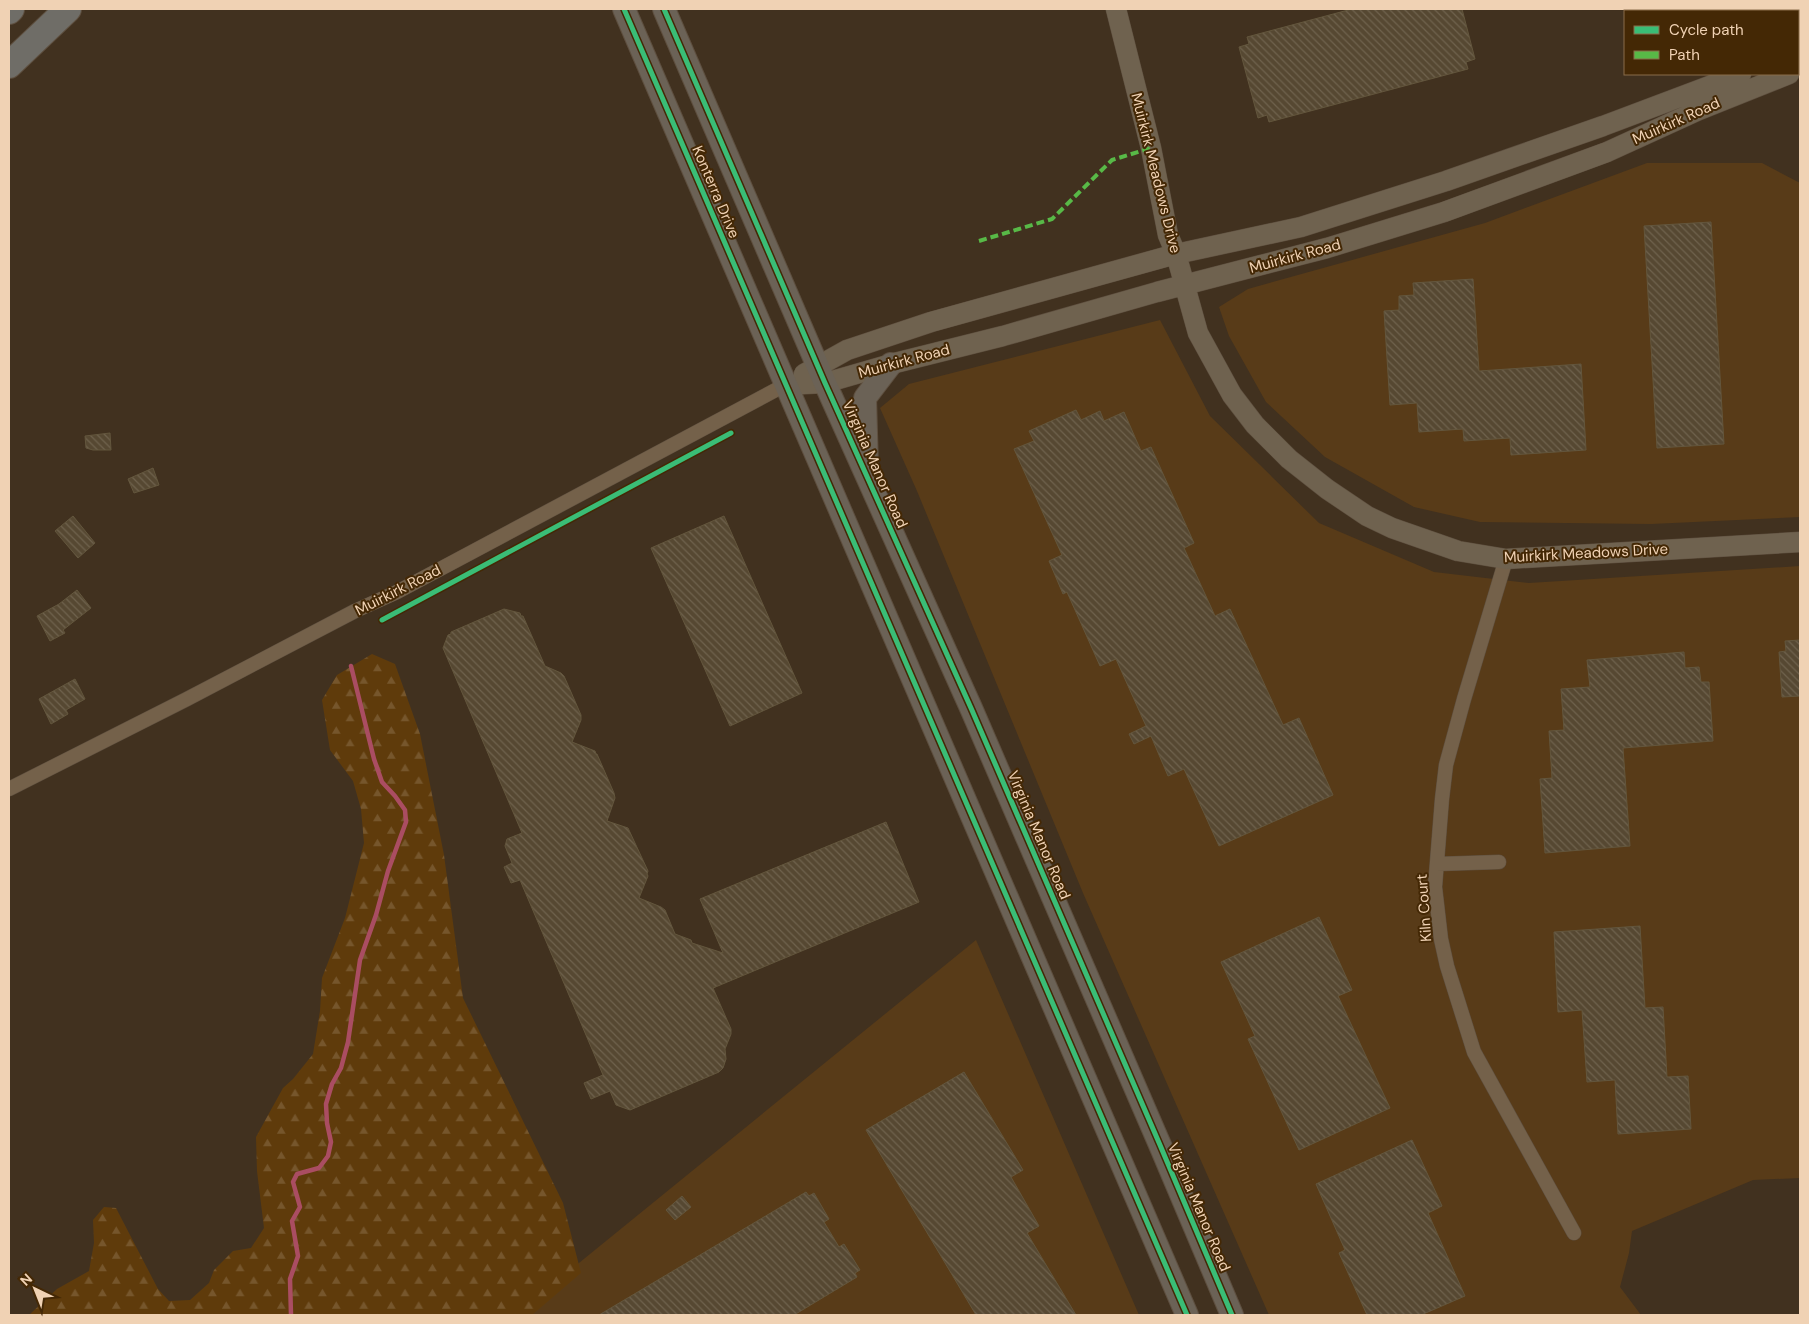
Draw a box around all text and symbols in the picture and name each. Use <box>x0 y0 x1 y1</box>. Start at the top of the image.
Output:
legend <box>1624 10 1799 75</box>
text: Cycle path <box>1669 20 1744 40</box>
text: Path <box>1669 45 1700 65</box>
street label: Muirkirk Meadows Drive <box>1126 91 1186 255</box>
street label: Muirkirk Road <box>1629 93 1723 149</box>
street label: Konterra Drive <box>688 143 744 241</box>
street label: Muirkirk Road <box>1247 234 1343 278</box>
street label: Muirkirk Road <box>856 339 952 383</box>
street label: Virginia Manor Road <box>838 397 912 531</box>
street label: Muirkirk Meadows Drive <box>1503 539 1669 567</box>
street label: Muirkirk Road <box>352 560 444 620</box>
street label: Virginia Manor Road <box>1003 768 1075 902</box>
street label: Kiln Court <box>1412 873 1436 943</box>
street label: Virginia Manor Road <box>1163 1140 1235 1274</box>
north arrow <box>10 1264 60 1314</box>
text: N <box>16 1269 36 1290</box>

